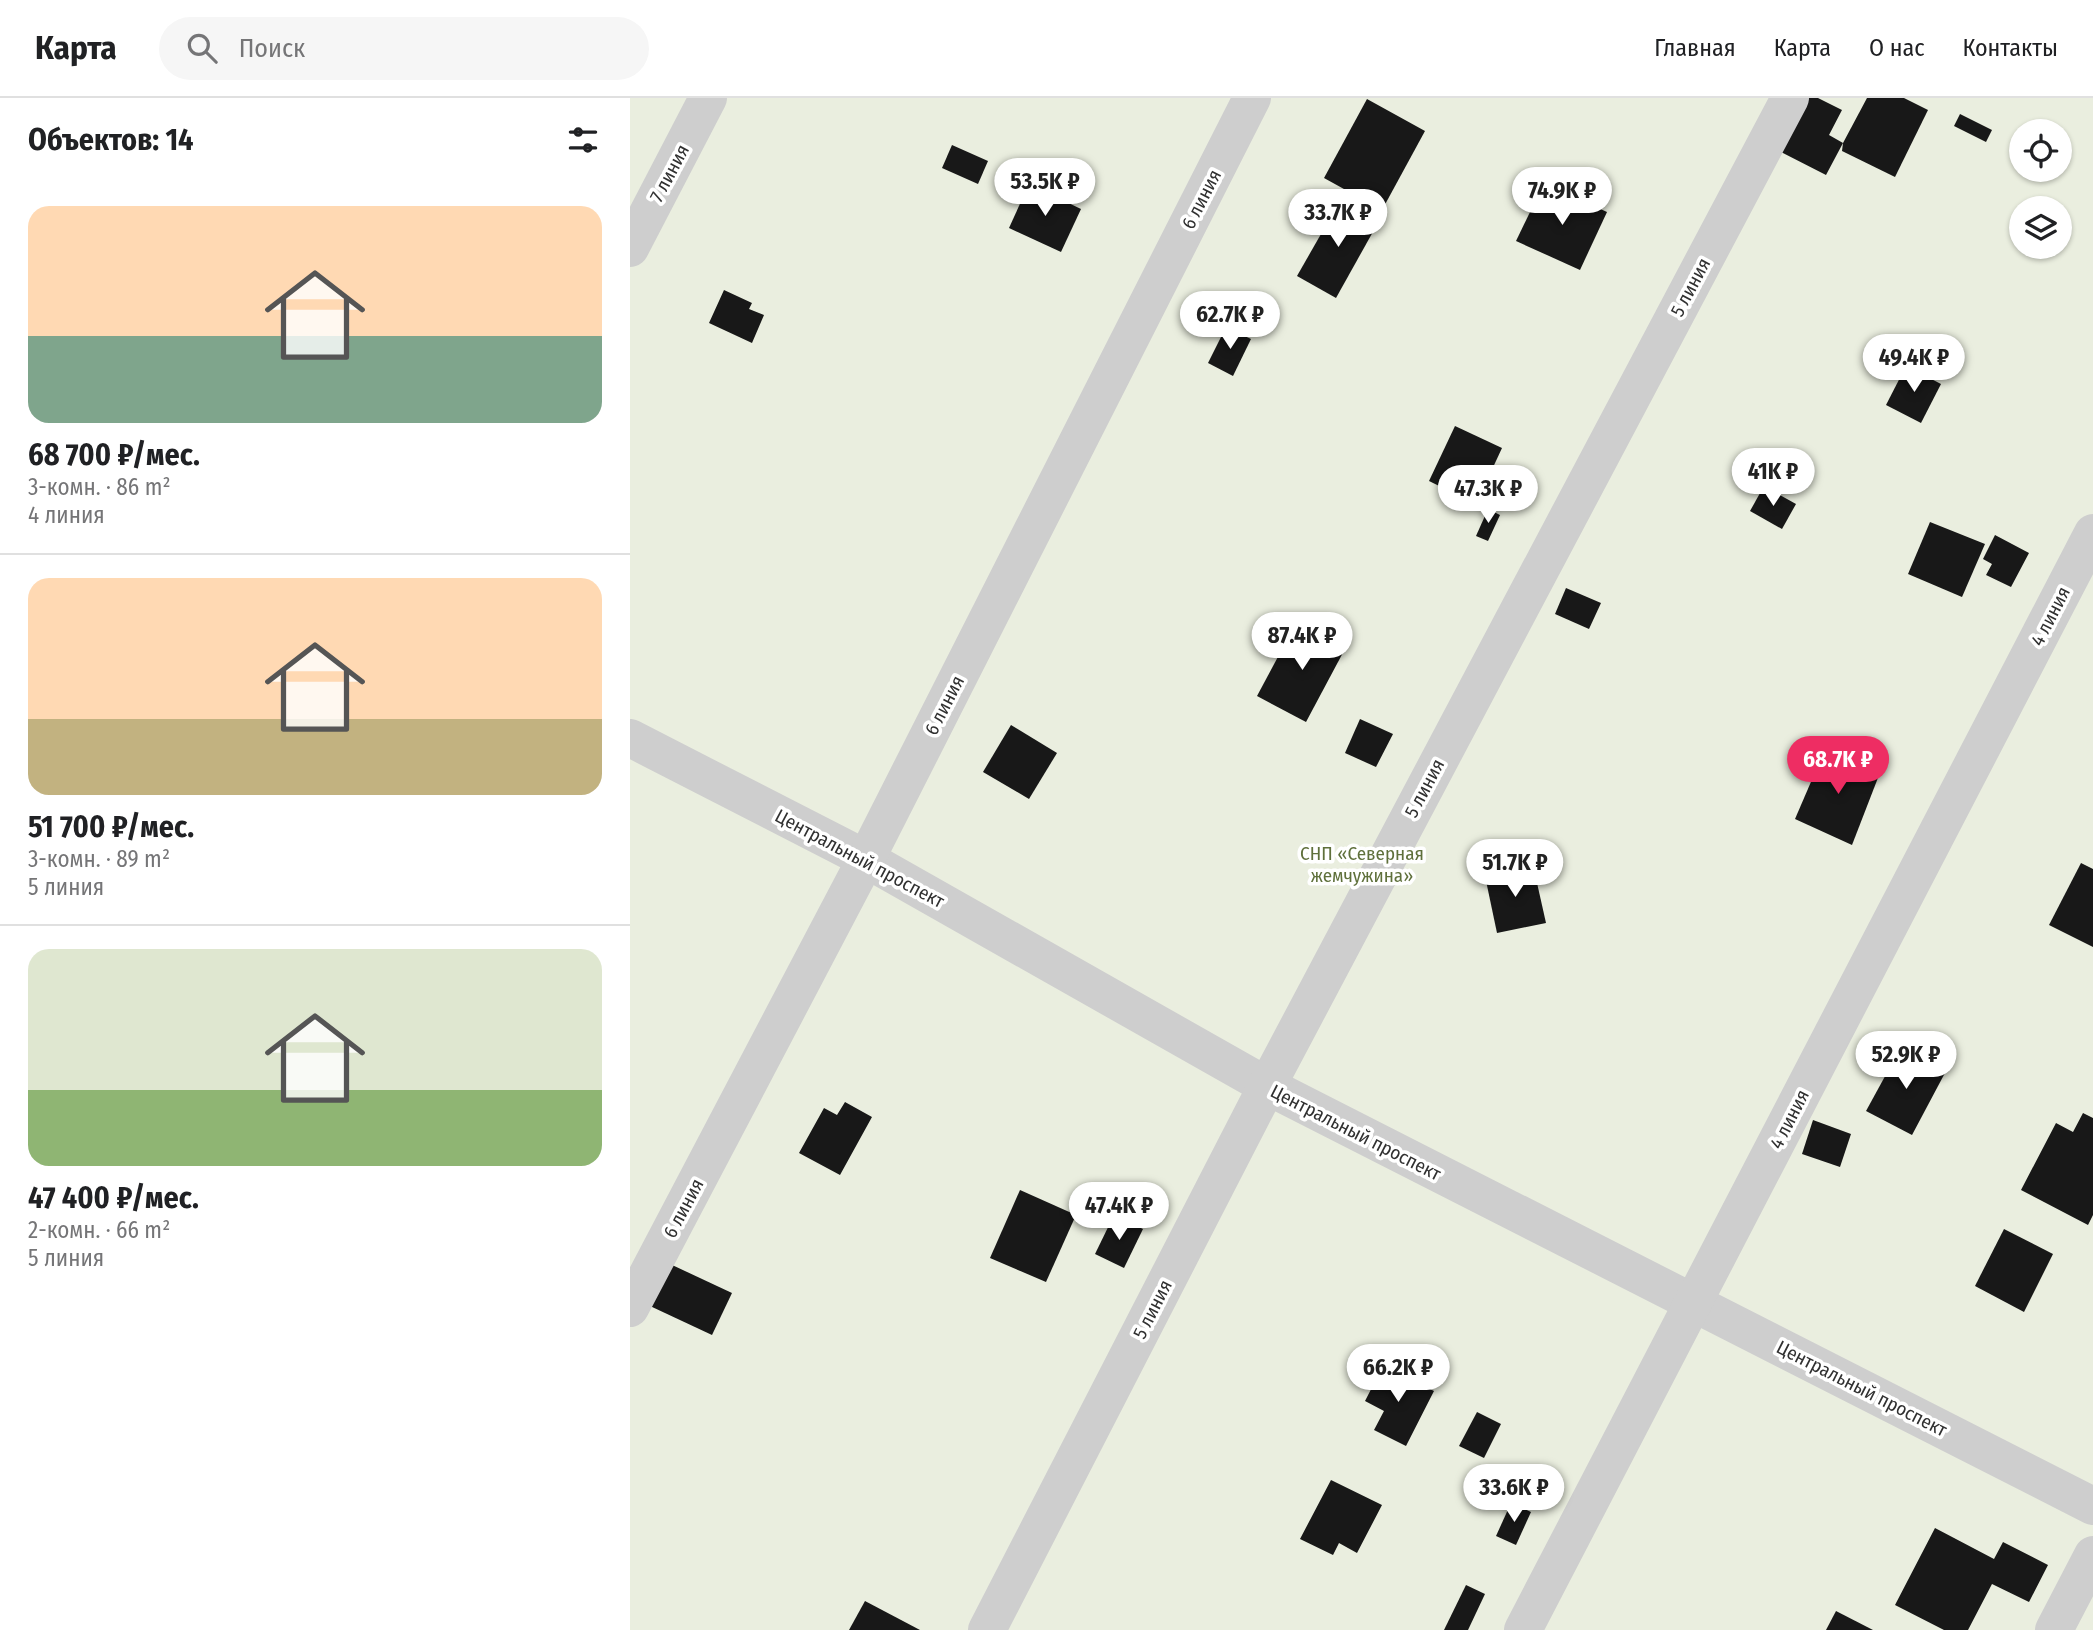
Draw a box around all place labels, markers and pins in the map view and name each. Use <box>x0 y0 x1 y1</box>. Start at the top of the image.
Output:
pin: 53.5K ₽ <box>980 158 1110 218</box>
pin: 74.9K ₽ <box>1497 167 1627 227</box>
pin: 33.7K ₽ <box>1273 190 1403 249</box>
pin: 62.7K ₽ <box>1165 292 1295 351</box>
pin: 49.4K ₽ <box>1849 334 1979 394</box>
pin: 41K ₽ <box>1724 448 1822 508</box>
pin: 47.3K ₽ <box>1423 466 1553 525</box>
pin: 87.4K ₽ <box>1237 612 1367 672</box>
pin: 68.7K ₽ <box>1773 736 1903 796</box>
pin: 51.7K ₽ <box>1450 840 1580 899</box>
pin: 52.9K ₽ <box>1841 1032 1971 1091</box>
pin: 47.4K ₽ <box>1054 1182 1184 1242</box>
pin: 66.2K ₽ <box>1333 1344 1463 1404</box>
pin: 33.6K ₽ <box>1449 1464 1579 1524</box>

